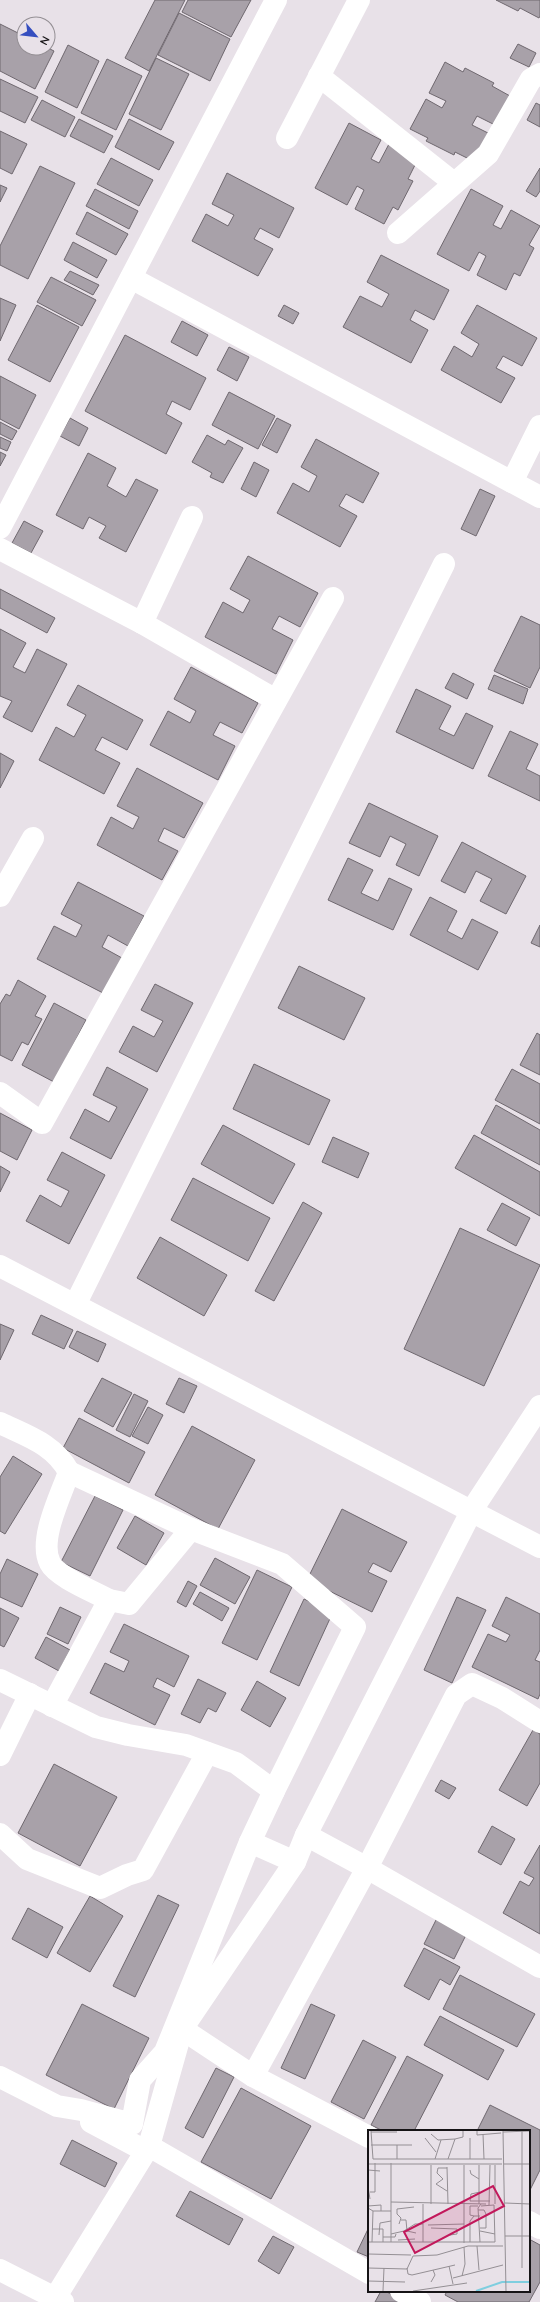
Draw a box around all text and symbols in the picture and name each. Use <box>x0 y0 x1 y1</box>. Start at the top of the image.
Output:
north arrow <box>16 16 56 56</box>
text: N <box>37 34 53 48</box>
inset map <box>368 2130 530 2292</box>

